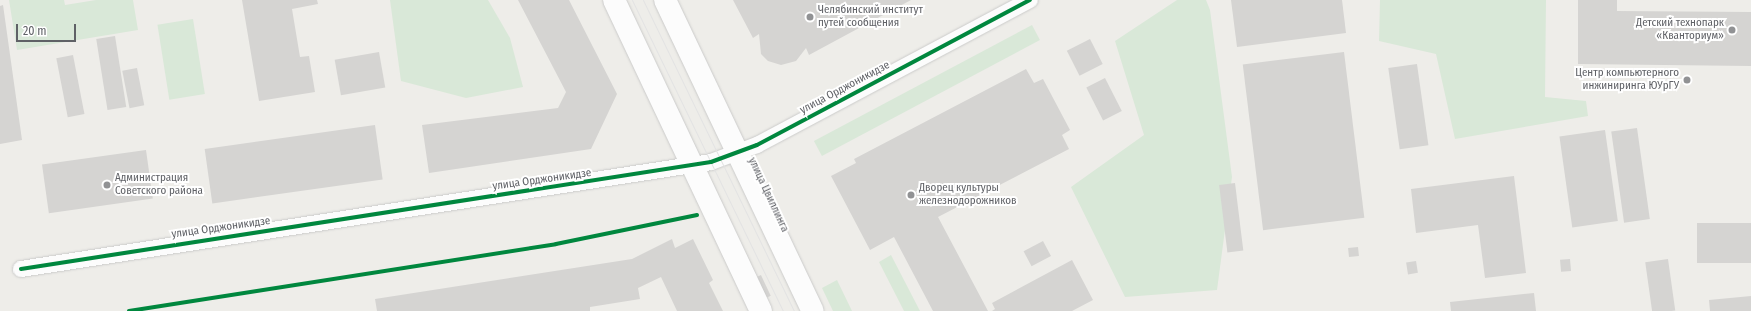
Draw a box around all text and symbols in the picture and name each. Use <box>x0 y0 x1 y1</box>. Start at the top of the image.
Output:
place label: Челябинский институт путей сообщения <box>818 4 923 30</box>
marker: Челябинский институт путей сообщения <box>805 12 815 22</box>
scale bar <box>18 16 78 42</box>
place label: Детский технопарк «Кванториум» <box>1636 17 1724 43</box>
text: 20 m <box>23 24 47 38</box>
marker: Детский технопарк «Кванториум» <box>1727 25 1737 35</box>
street label: улица Орджоникидзе <box>798 59 892 117</box>
place label: Центр компьютерного инжиниринга ЮУрГУ <box>1575 67 1679 93</box>
marker: Центр компьютерного инжиниринга ЮУрГУ <box>1682 75 1692 85</box>
street label: улица Цвиллинга <box>745 156 791 234</box>
street label: улица Орджоникидзе <box>492 167 592 193</box>
place label: Администрация Советского района <box>115 172 203 198</box>
marker: Администрация Советского района <box>102 180 112 190</box>
place label: Дворец культуры железнодорожников <box>919 182 1017 208</box>
marker: Дворец культуры железнодорожников <box>906 190 916 200</box>
street label: улица Орджоникидзе <box>171 215 271 241</box>

